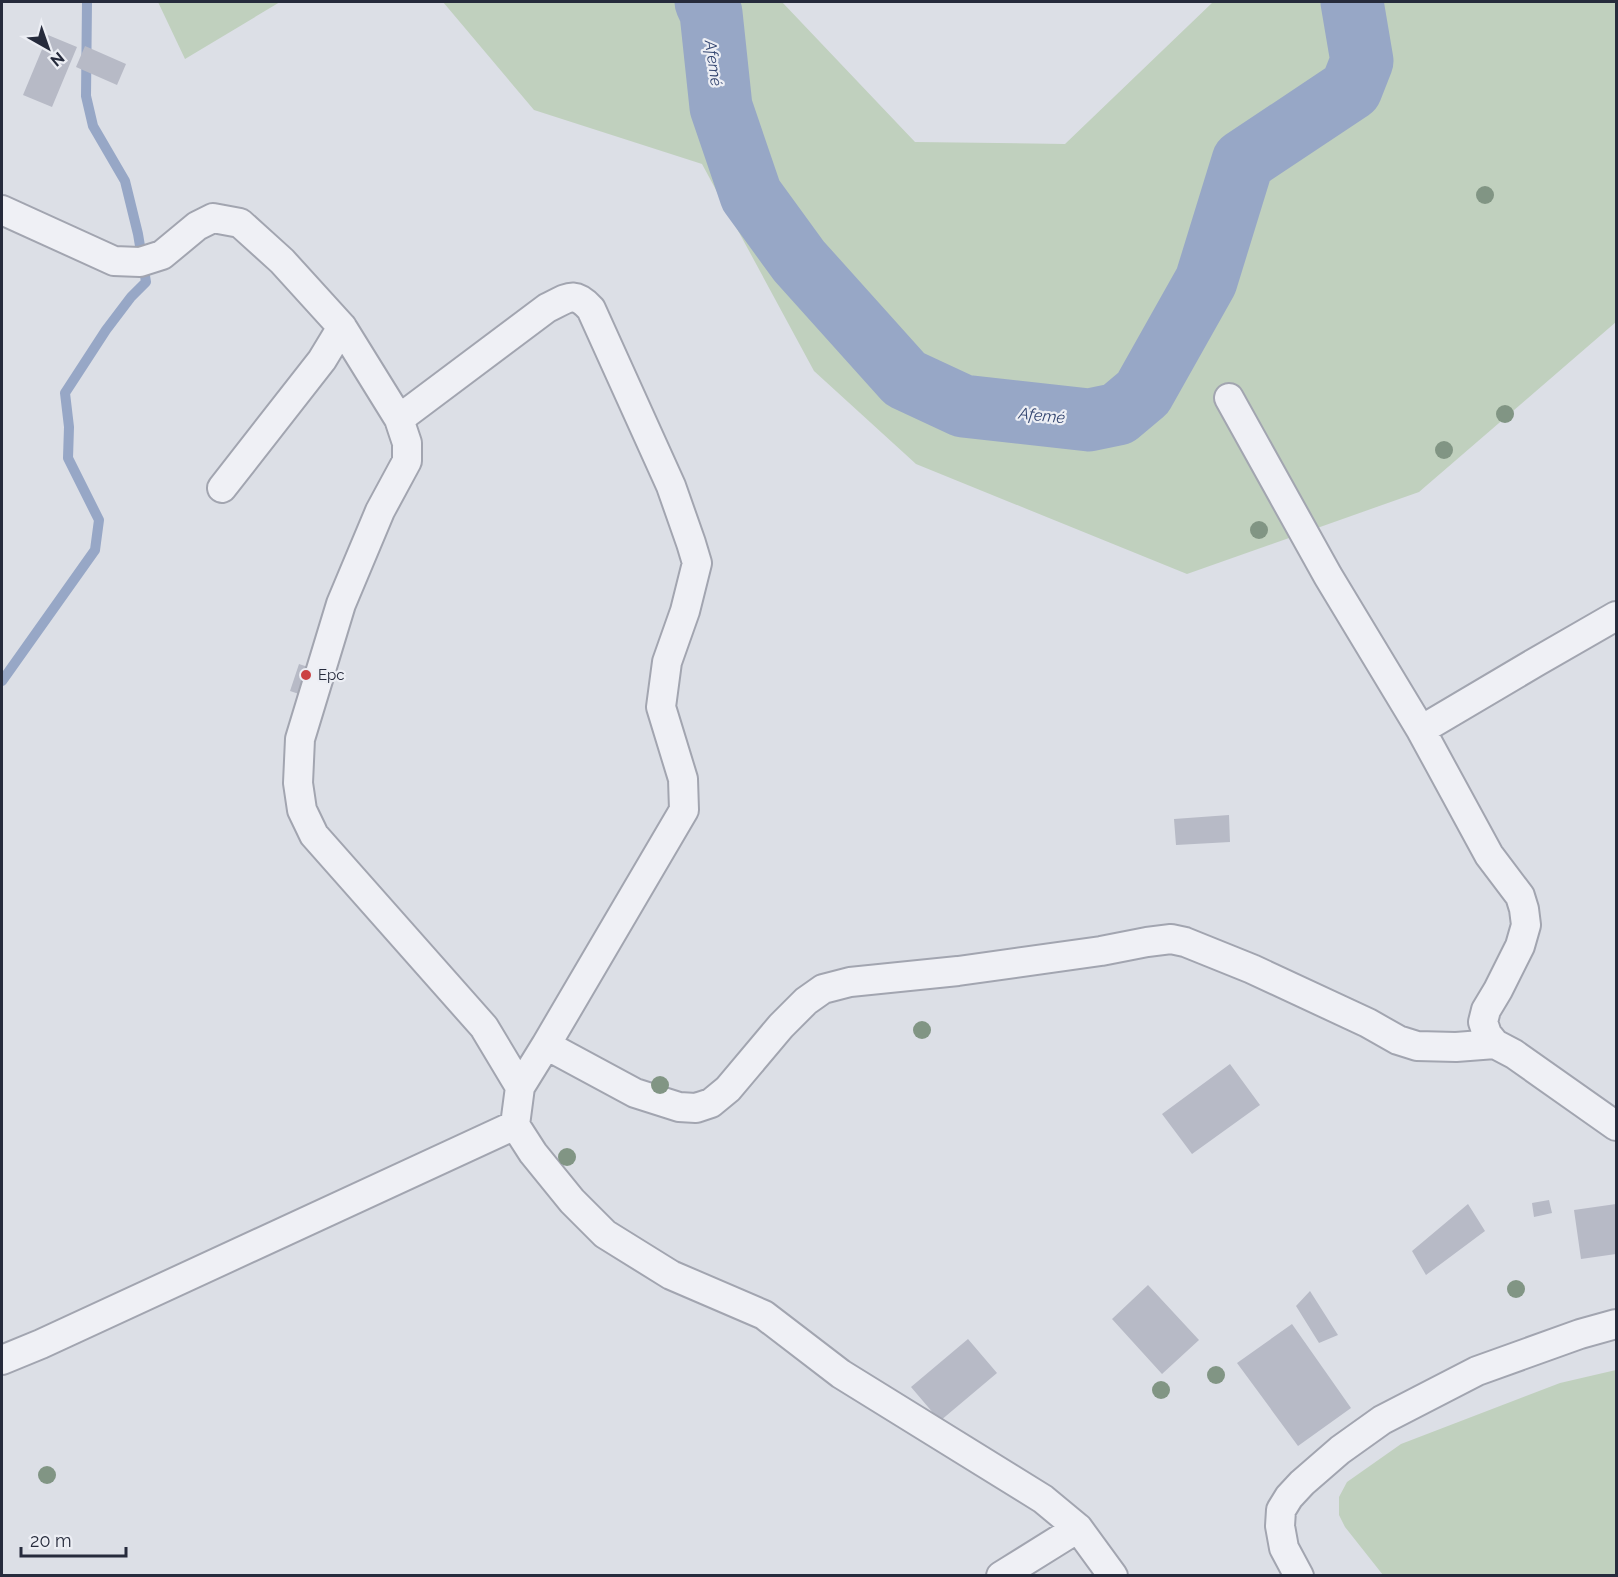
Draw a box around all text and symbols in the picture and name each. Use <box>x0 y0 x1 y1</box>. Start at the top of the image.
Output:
north arrow <box>18 18 78 78</box>
water label: Afemé <box>701 38 726 88</box>
text: N <box>47 48 68 70</box>
water label: Afemé <box>1017 404 1066 427</box>
place label: Epc <box>318 666 345 684</box>
marker: Epc <box>299 668 313 682</box>
scale bar <box>21 1520 126 1558</box>
text: 20 m <box>30 1530 72 1551</box>

